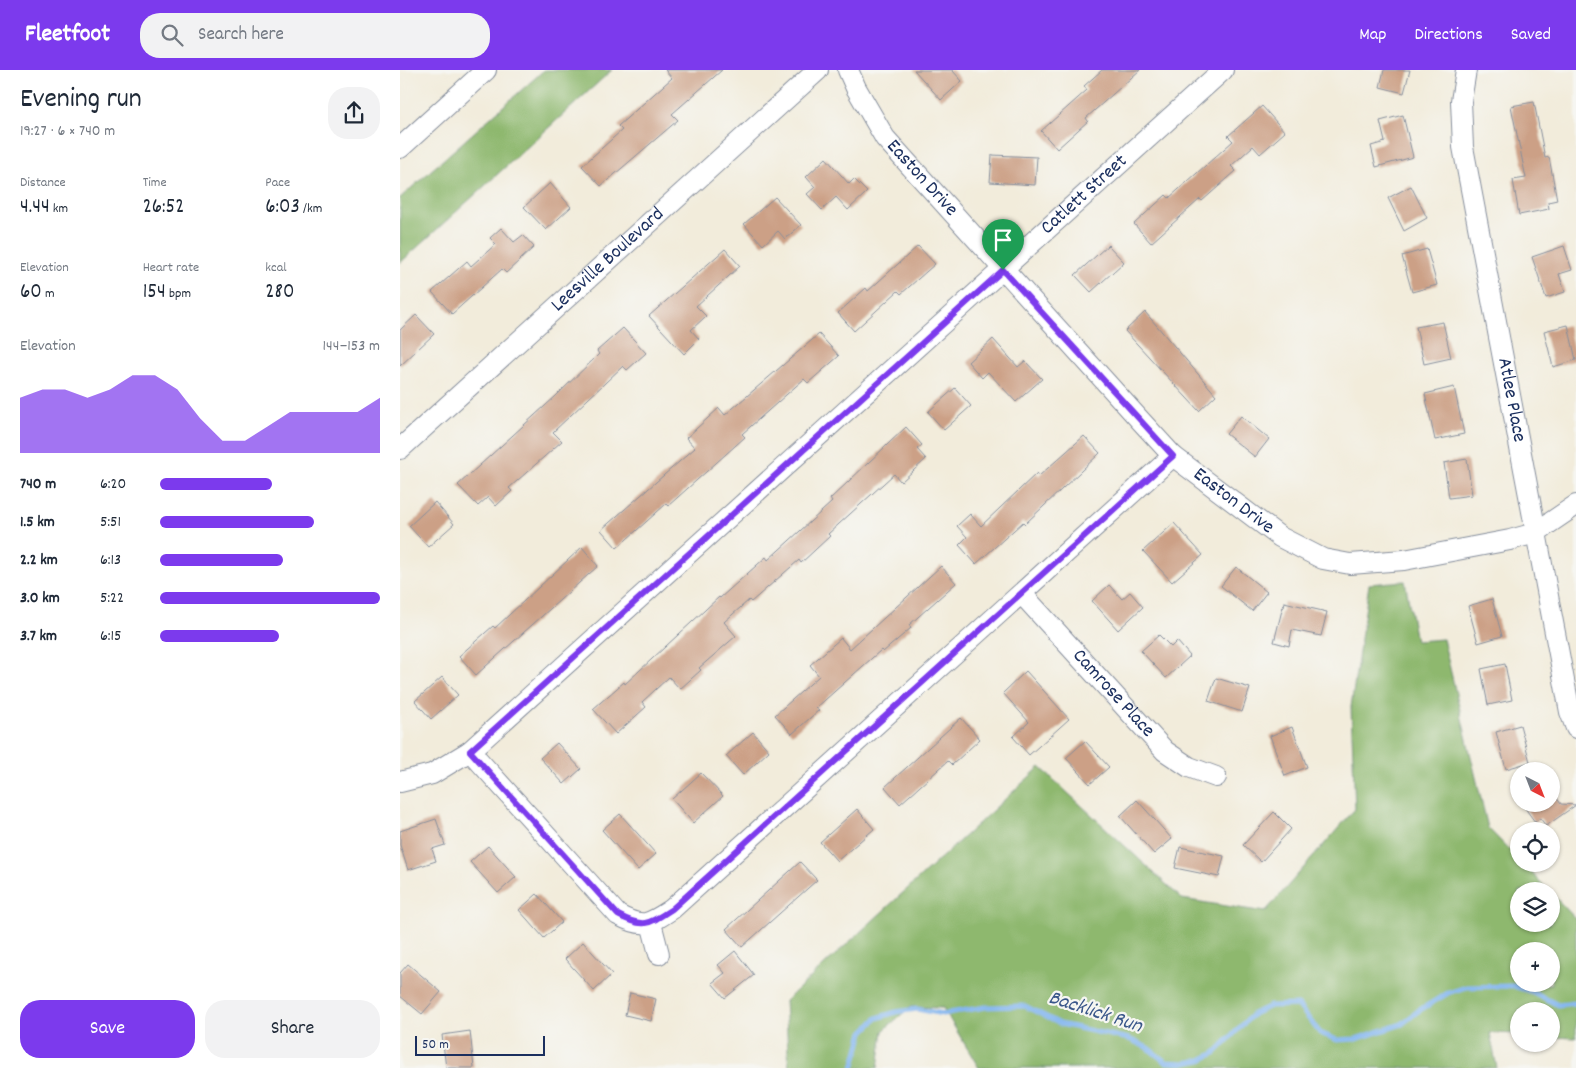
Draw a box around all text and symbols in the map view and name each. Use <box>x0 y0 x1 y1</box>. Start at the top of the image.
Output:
search box <box>140 13 490 58</box>
text: Fleetfoot <box>25 18 110 52</box>
icon: search <box>158 21 186 49</box>
text: Search here <box>198 22 284 49</box>
text: Map <box>1359 23 1386 48</box>
text: Directions <box>1414 23 1483 48</box>
text: Saved <box>1511 23 1551 48</box>
text: Evening run <box>20 81 142 121</box>
button: share <box>328 87 380 139</box>
text: 19:27 · 6 × 740 m <box>20 120 115 143</box>
street label: Easton Drive <box>879 134 964 223</box>
street label: Catlett Street <box>1035 149 1134 242</box>
text: Distance <box>20 173 66 193</box>
text: Time <box>143 173 167 193</box>
text: Pace <box>265 173 290 193</box>
text: 4.44 <box>20 193 50 223</box>
text: 26:52 <box>143 193 185 223</box>
text: 6:03 <box>265 193 300 223</box>
text: km <box>50 199 68 219</box>
text: /km <box>300 199 322 219</box>
street label: Leesville Boulevard <box>545 201 671 319</box>
pin <box>982 219 1024 270</box>
icon: arrive <box>989 226 1017 254</box>
text: Elevation <box>20 258 69 278</box>
text: Heart rate <box>143 258 199 278</box>
text: kcal <box>265 258 287 278</box>
text: 60 <box>20 278 42 308</box>
text: 154 <box>143 278 166 308</box>
text: 280 <box>265 278 294 308</box>
text: m <box>42 284 55 304</box>
text: bpm <box>166 284 191 304</box>
text: Elevation <box>20 335 76 358</box>
text: 144–153 m <box>323 335 380 358</box>
street label: Atlee Place <box>1489 355 1533 445</box>
street label: Easton Drive <box>1187 462 1280 542</box>
text: 740 m <box>20 473 56 496</box>
text: 6:20 <box>100 473 126 496</box>
text: 1.5 km <box>20 511 55 534</box>
text: 5:51 <box>100 511 121 534</box>
text: 2.2 km <box>20 549 58 572</box>
text: 6:13 <box>100 549 121 572</box>
text: 3.0 km <box>20 587 60 610</box>
text: 5:22 <box>100 587 124 610</box>
text: 3.7 km <box>20 625 57 648</box>
text: 6:15 <box>100 625 121 648</box>
street label: Camrose Place <box>1065 643 1161 745</box>
north arrow <box>1510 762 1560 812</box>
map controls <box>1510 762 1560 1052</box>
button: locate <box>1510 822 1560 872</box>
button: layers <box>1510 882 1560 932</box>
button: + <box>1510 942 1560 992</box>
water label: Backlick Run <box>1044 984 1147 1043</box>
button: Save <box>20 1000 195 1058</box>
button: Share <box>205 1000 380 1058</box>
button: − <box>1510 1002 1560 1052</box>
scale bar <box>415 1033 545 1056</box>
text: 50 m <box>422 1035 449 1055</box>

